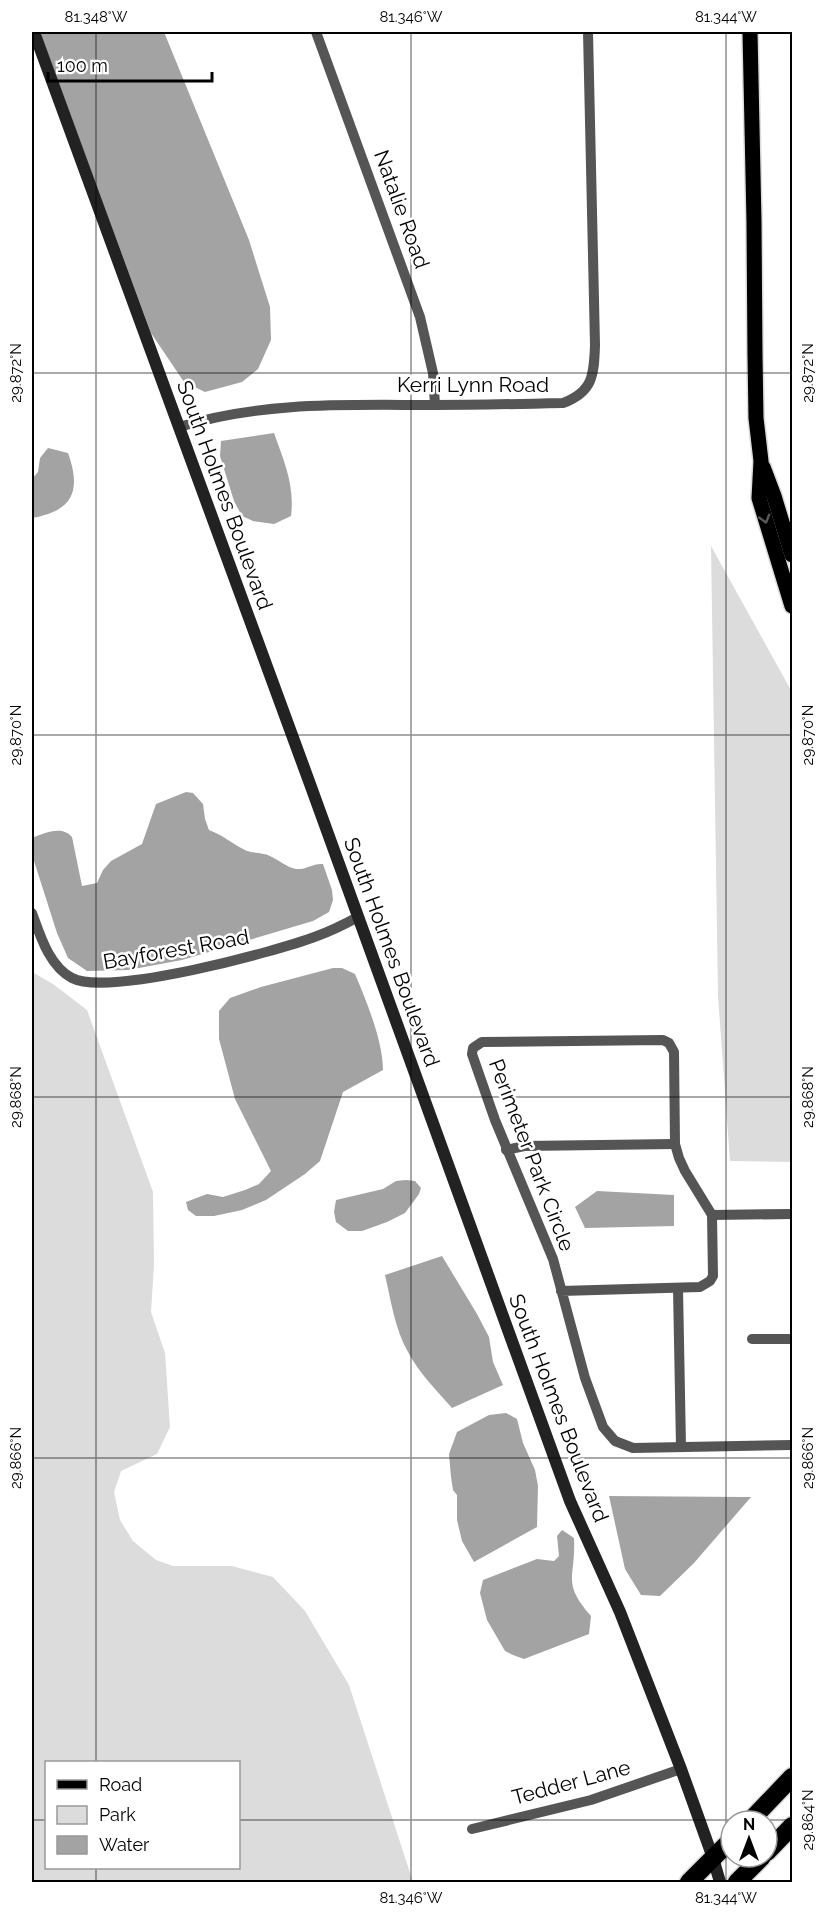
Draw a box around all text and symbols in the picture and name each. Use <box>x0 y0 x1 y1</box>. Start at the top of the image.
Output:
text: 81.348°W <box>65 8 128 26</box>
text: 81.346°W <box>379 8 443 26</box>
text: 81.344°W <box>695 8 757 26</box>
scale bar <box>48 45 212 83</box>
text: 100 m <box>57 55 108 76</box>
street label: Natalie Road <box>369 146 435 272</box>
text: 29.872°N <box>7 343 25 403</box>
text: 29.872°N <box>799 343 817 403</box>
street label: Kerri Lynn Road <box>397 372 549 397</box>
street label: South Holmes Boulevard <box>172 377 278 613</box>
one-way arrow <box>758 513 770 524</box>
text: 29.870°N <box>7 705 25 765</box>
text: 29.870°N <box>799 705 817 765</box>
street label: South Holmes Boulevard <box>339 834 445 1070</box>
street label: Bayforest Road <box>101 924 251 974</box>
street label: Perimeter Park Circle <box>484 1055 580 1255</box>
text: 29.868°N <box>7 1066 25 1128</box>
text: 29.868°N <box>799 1066 817 1128</box>
street label: South Holmes Boulevard <box>504 1290 614 1526</box>
text: 29.866°N <box>7 1427 25 1489</box>
text: 29.866°N <box>799 1427 817 1489</box>
street label: Tedder Lane <box>509 1754 633 1810</box>
legend <box>45 1761 240 1869</box>
text: Road <box>99 1774 142 1795</box>
text: 29.864°N <box>799 1790 817 1850</box>
text: Park <box>99 1804 136 1825</box>
north arrow <box>719 1809 779 1869</box>
text: N <box>743 1815 755 1834</box>
text: Water <box>99 1834 150 1855</box>
text: 81.346°W <box>379 1889 443 1907</box>
text: 81.344°W <box>695 1889 757 1907</box>

